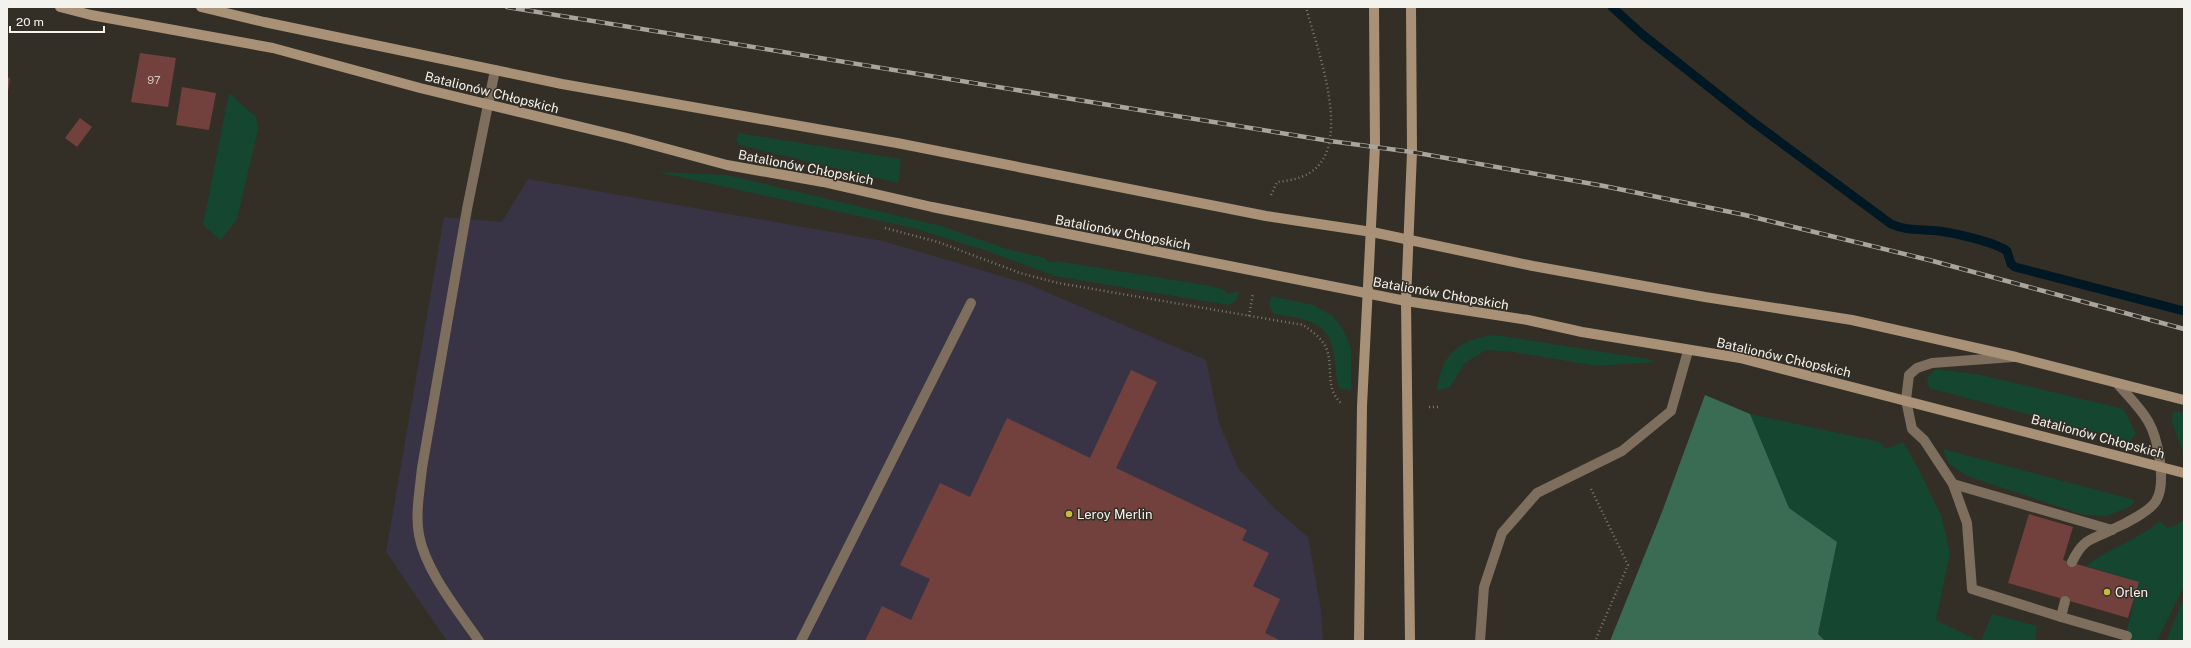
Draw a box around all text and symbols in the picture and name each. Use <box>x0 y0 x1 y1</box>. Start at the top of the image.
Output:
scale bar <box>10 8 104 34</box>
text: 20 m <box>16 15 44 29</box>
street label: Batalionów Chłopskich <box>423 69 560 116</box>
house number: 97 <box>147 74 161 86</box>
street label: Batalionów Chłopskich <box>737 147 875 188</box>
street label: Batalionów Chłopskich <box>1054 212 1192 253</box>
street label: Batalionów Chłopskich <box>1372 274 1510 313</box>
street label: Batalionów Chłopskich <box>1715 335 1853 380</box>
street label: Batalionów Chłopskich <box>2029 411 2166 462</box>
place label: Leroy Merlin <box>1077 507 1152 522</box>
marker: Leroy Merlin <box>1064 509 1074 519</box>
place label: Orlen <box>2115 585 2148 600</box>
marker: Orlen <box>2102 587 2112 597</box>

